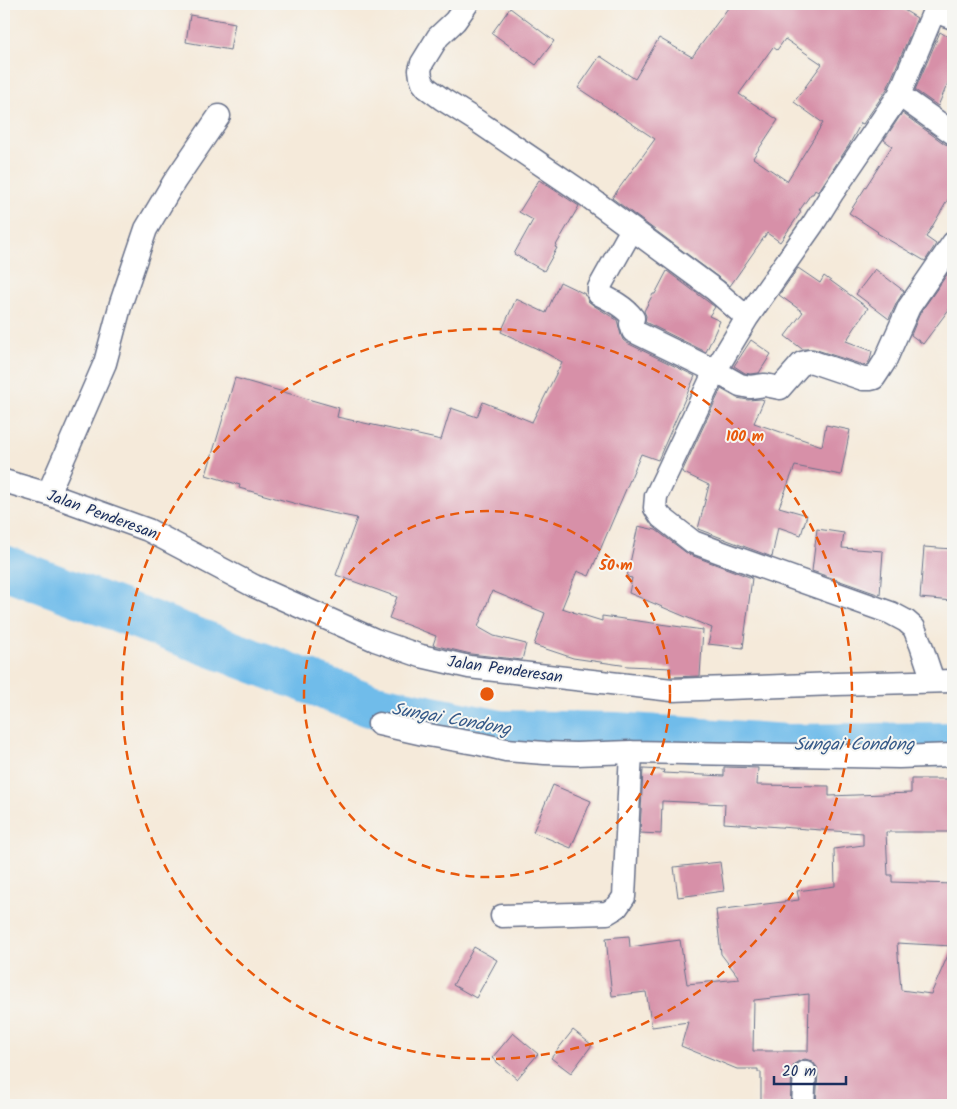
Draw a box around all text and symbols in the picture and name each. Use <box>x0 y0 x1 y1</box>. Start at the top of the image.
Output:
text: 100 m <box>726 425 764 449</box>
street label: Jalan Penderesan <box>43 483 161 547</box>
text: 50 m <box>598 554 633 578</box>
street label: Jalan Penderesan <box>446 650 564 690</box>
centre of rings <box>478 685 496 703</box>
water label: Sungai Condong <box>389 695 514 745</box>
water label: Sungai Condong <box>794 731 916 760</box>
scale bar <box>774 1054 847 1086</box>
text: 20 m <box>782 1060 816 1084</box>

